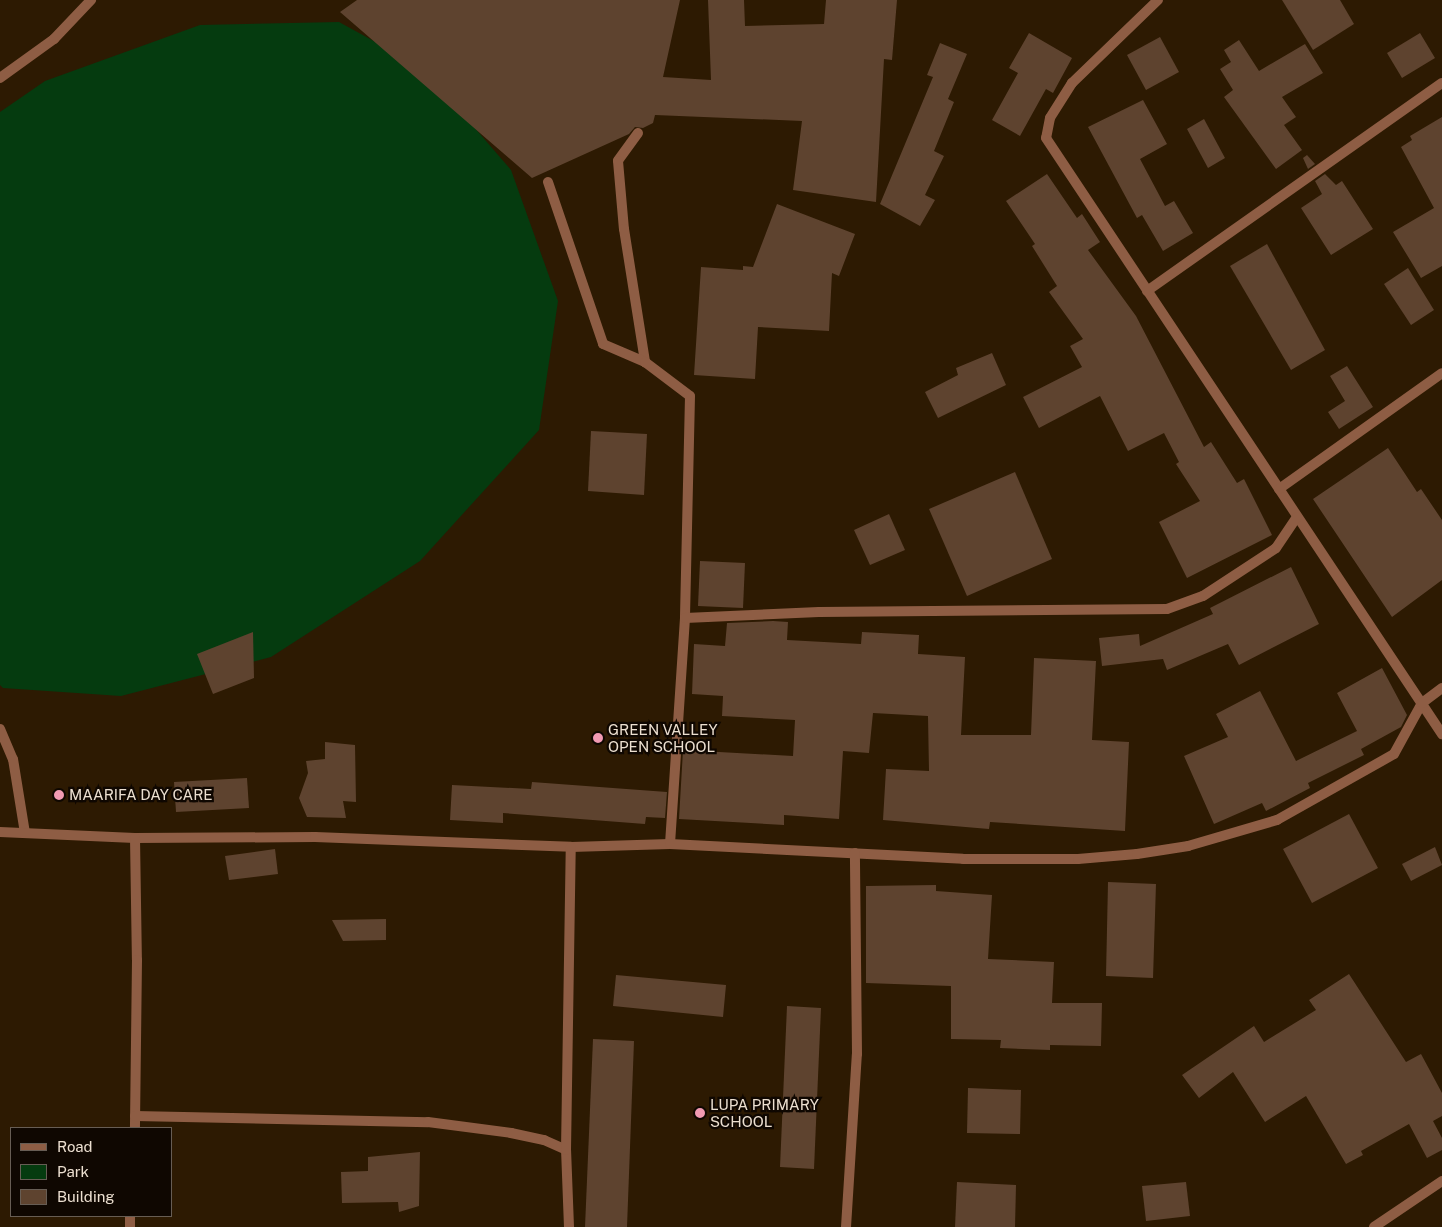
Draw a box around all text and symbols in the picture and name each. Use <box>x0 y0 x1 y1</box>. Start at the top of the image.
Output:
place label: GREEN VALLEY OPEN SCHOOL <box>608 720 718 755</box>
marker: GREEN VALLEY OPEN SCHOOL <box>592 732 604 744</box>
place label: MAARIFA DAY CARE <box>69 786 213 804</box>
marker: MAARIFA DAY CARE <box>53 789 65 801</box>
place label: LUPA PRIMARY SCHOOL <box>710 1095 819 1130</box>
marker: LUPA PRIMARY SCHOOL <box>694 1107 706 1119</box>
legend <box>10 1127 172 1217</box>
text: Road <box>57 1138 93 1155</box>
text: Park <box>57 1163 89 1180</box>
text: Building <box>57 1188 115 1205</box>

